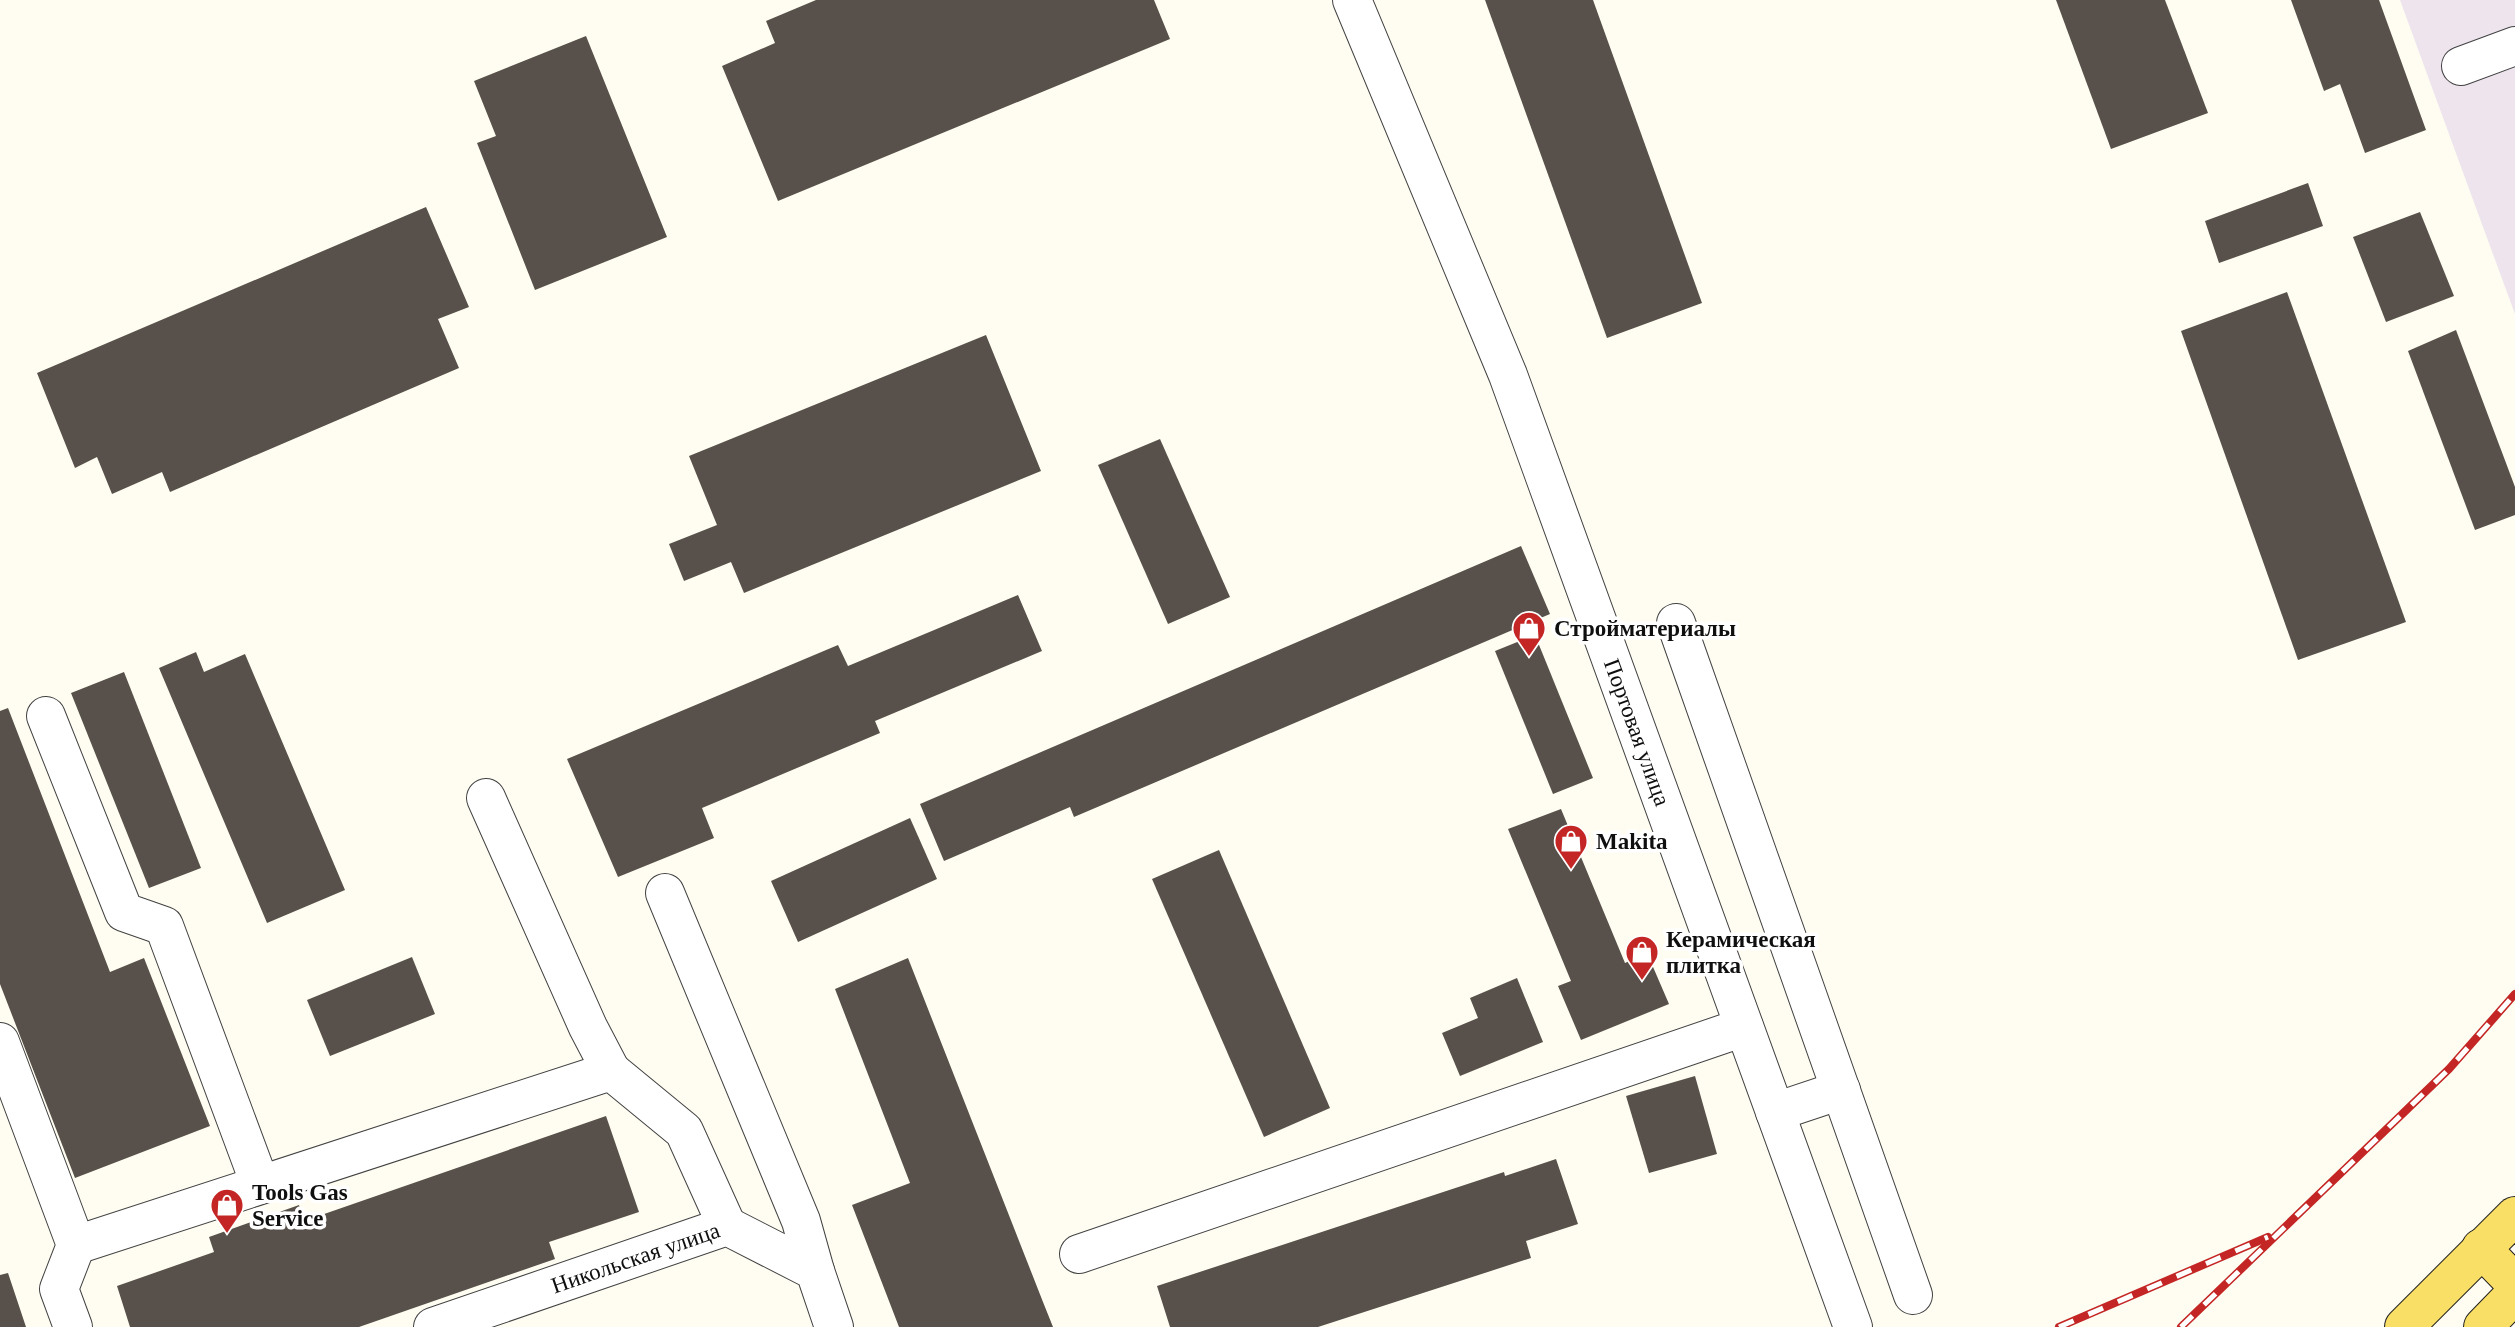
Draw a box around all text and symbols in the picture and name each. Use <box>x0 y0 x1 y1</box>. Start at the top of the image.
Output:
shop icon: Стройматериалы <box>1510 609 1548 658</box>
place label: Стройматериалы <box>1554 616 1736 641</box>
street label: Портовая улица <box>1599 655 1675 809</box>
shop icon: Makita <box>1552 822 1590 871</box>
place label: Makita <box>1596 829 1668 854</box>
place label: Керамическая плитка <box>1666 927 1816 978</box>
shop icon: Керамическая плитка <box>1623 933 1661 982</box>
place label: Tools Gas Service <box>252 1180 348 1231</box>
shop icon: Tools Gas Service <box>208 1186 246 1235</box>
street label: Никольская улица <box>548 1217 723 1298</box>

